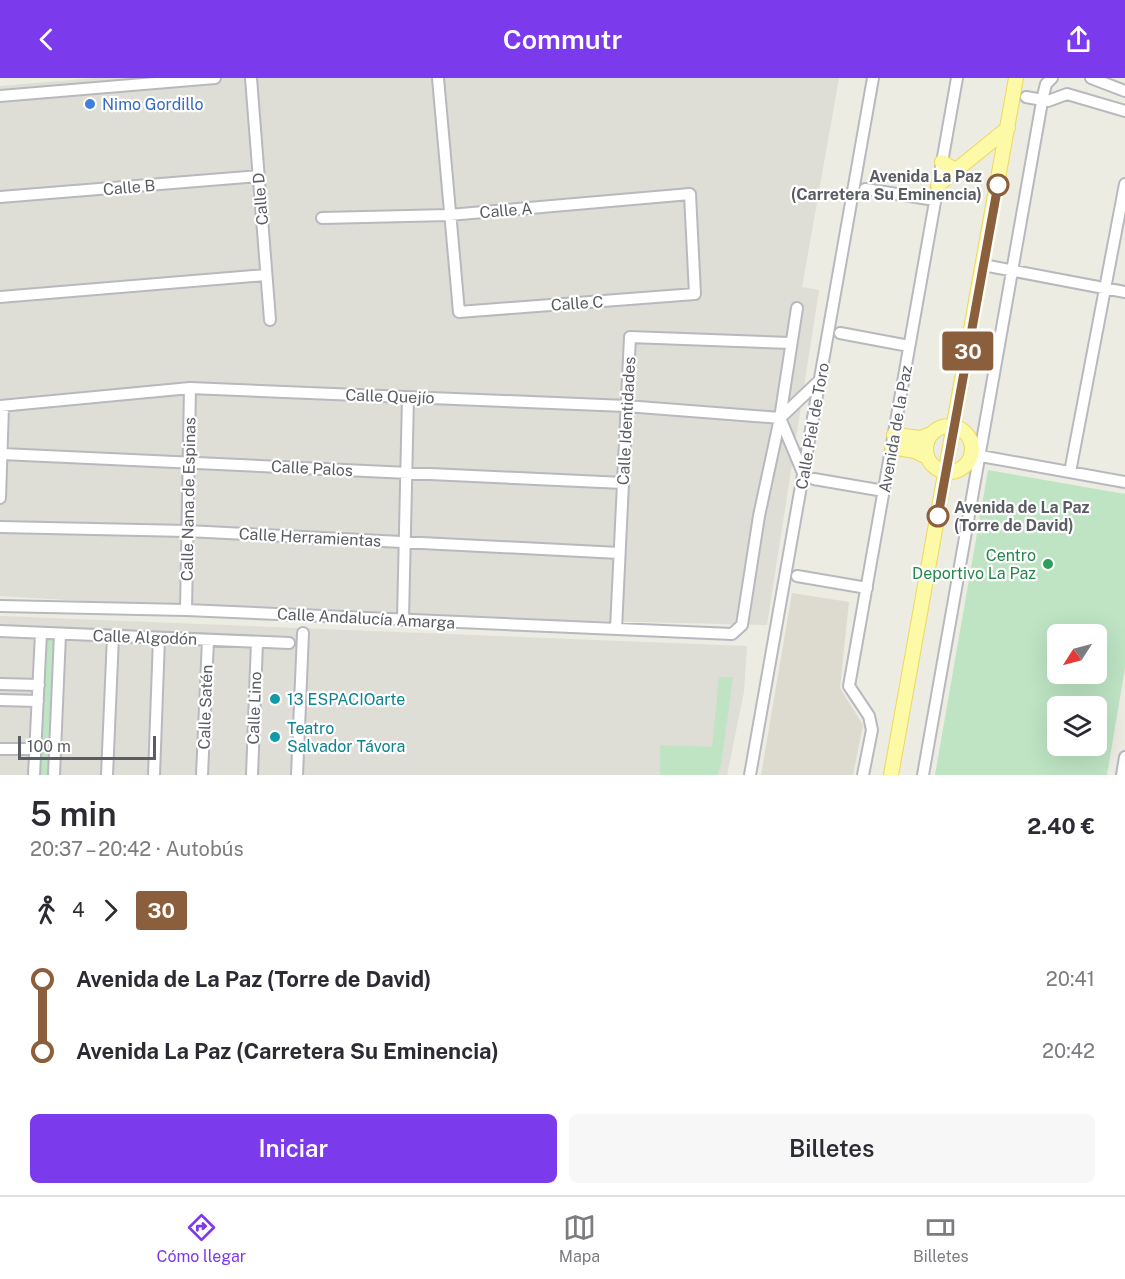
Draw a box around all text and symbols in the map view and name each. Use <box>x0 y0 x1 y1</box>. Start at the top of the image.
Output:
icon: back <box>30 23 63 56</box>
text: Commutr <box>503 23 622 55</box>
icon: share <box>1062 23 1095 56</box>
place label: Nimo Gordillo <box>102 95 204 114</box>
marker: Nimo Gordillo <box>83 97 97 111</box>
place label: Avenida La Paz (Carretera Su Eminencia) <box>791 167 982 204</box>
street label: Calle D <box>249 172 272 226</box>
marker: Avenida La Paz (Carretera Su Eminencia) <box>987 174 1009 196</box>
street label: Calle B <box>102 176 156 199</box>
street label: Calle A <box>479 199 533 222</box>
street label: Calle C <box>550 292 604 315</box>
line badge: 30 <box>941 332 995 370</box>
text: 30 <box>954 339 982 364</box>
street label: Calle Identidades <box>614 356 639 486</box>
street label: Calle Piel de Toro <box>792 361 833 491</box>
street label: Avenida de la Paz <box>875 364 916 494</box>
street label: Calle Quejío <box>345 385 435 408</box>
street label: Calle Nana de Espinas <box>178 417 199 581</box>
street label: Calle Palos <box>270 457 353 480</box>
place label: Avenida de La Paz (Torre de David) <box>954 498 1089 535</box>
marker: Avenida de La Paz (Torre de David) <box>927 505 949 527</box>
street label: Calle Herramientas <box>238 524 382 551</box>
place label: Centro Deportivo La Paz <box>912 546 1036 583</box>
marker: Centro Deportivo La Paz <box>1041 557 1055 571</box>
street label: Calle Andalucía Amarga <box>276 604 455 633</box>
north arrow <box>1047 624 1107 684</box>
map controls <box>1047 624 1107 756</box>
street label: Calle Algodón <box>92 626 198 649</box>
street label: Calle Satén <box>195 664 216 750</box>
street label: Calle Lino <box>244 671 265 745</box>
place label: 13 ESPACIOarte <box>287 690 405 709</box>
marker: 13 ESPACIOarte <box>268 692 282 706</box>
button: layers <box>1047 696 1107 756</box>
place label: Teatro Salvador Távora <box>287 719 405 756</box>
marker: Teatro Salvador Távora <box>268 730 282 744</box>
scale bar <box>18 733 156 760</box>
text: 100 m <box>27 737 71 756</box>
text: 5 min <box>30 795 117 833</box>
text: 2.40 € <box>1027 813 1095 839</box>
text: 20:37 – 20:42 · Autobús <box>30 837 244 861</box>
icon: walk <box>30 894 63 927</box>
icon: forward <box>94 894 127 927</box>
text: 4 <box>72 898 85 922</box>
text: 30 <box>148 898 175 923</box>
text: Avenida de La Paz (Torre de David) <box>76 966 431 992</box>
text: 20:41 <box>1046 967 1095 991</box>
text: Avenida La Paz (Carretera Su Eminencia) <box>76 1038 499 1064</box>
text: 20:42 <box>1042 1039 1095 1063</box>
button: Iniciar <box>30 1114 557 1183</box>
button: Billetes <box>569 1114 1095 1183</box>
tab: Cómo llegar <box>156 1211 246 1266</box>
tab: Mapa <box>559 1211 600 1266</box>
tab: Billetes <box>913 1211 969 1266</box>

